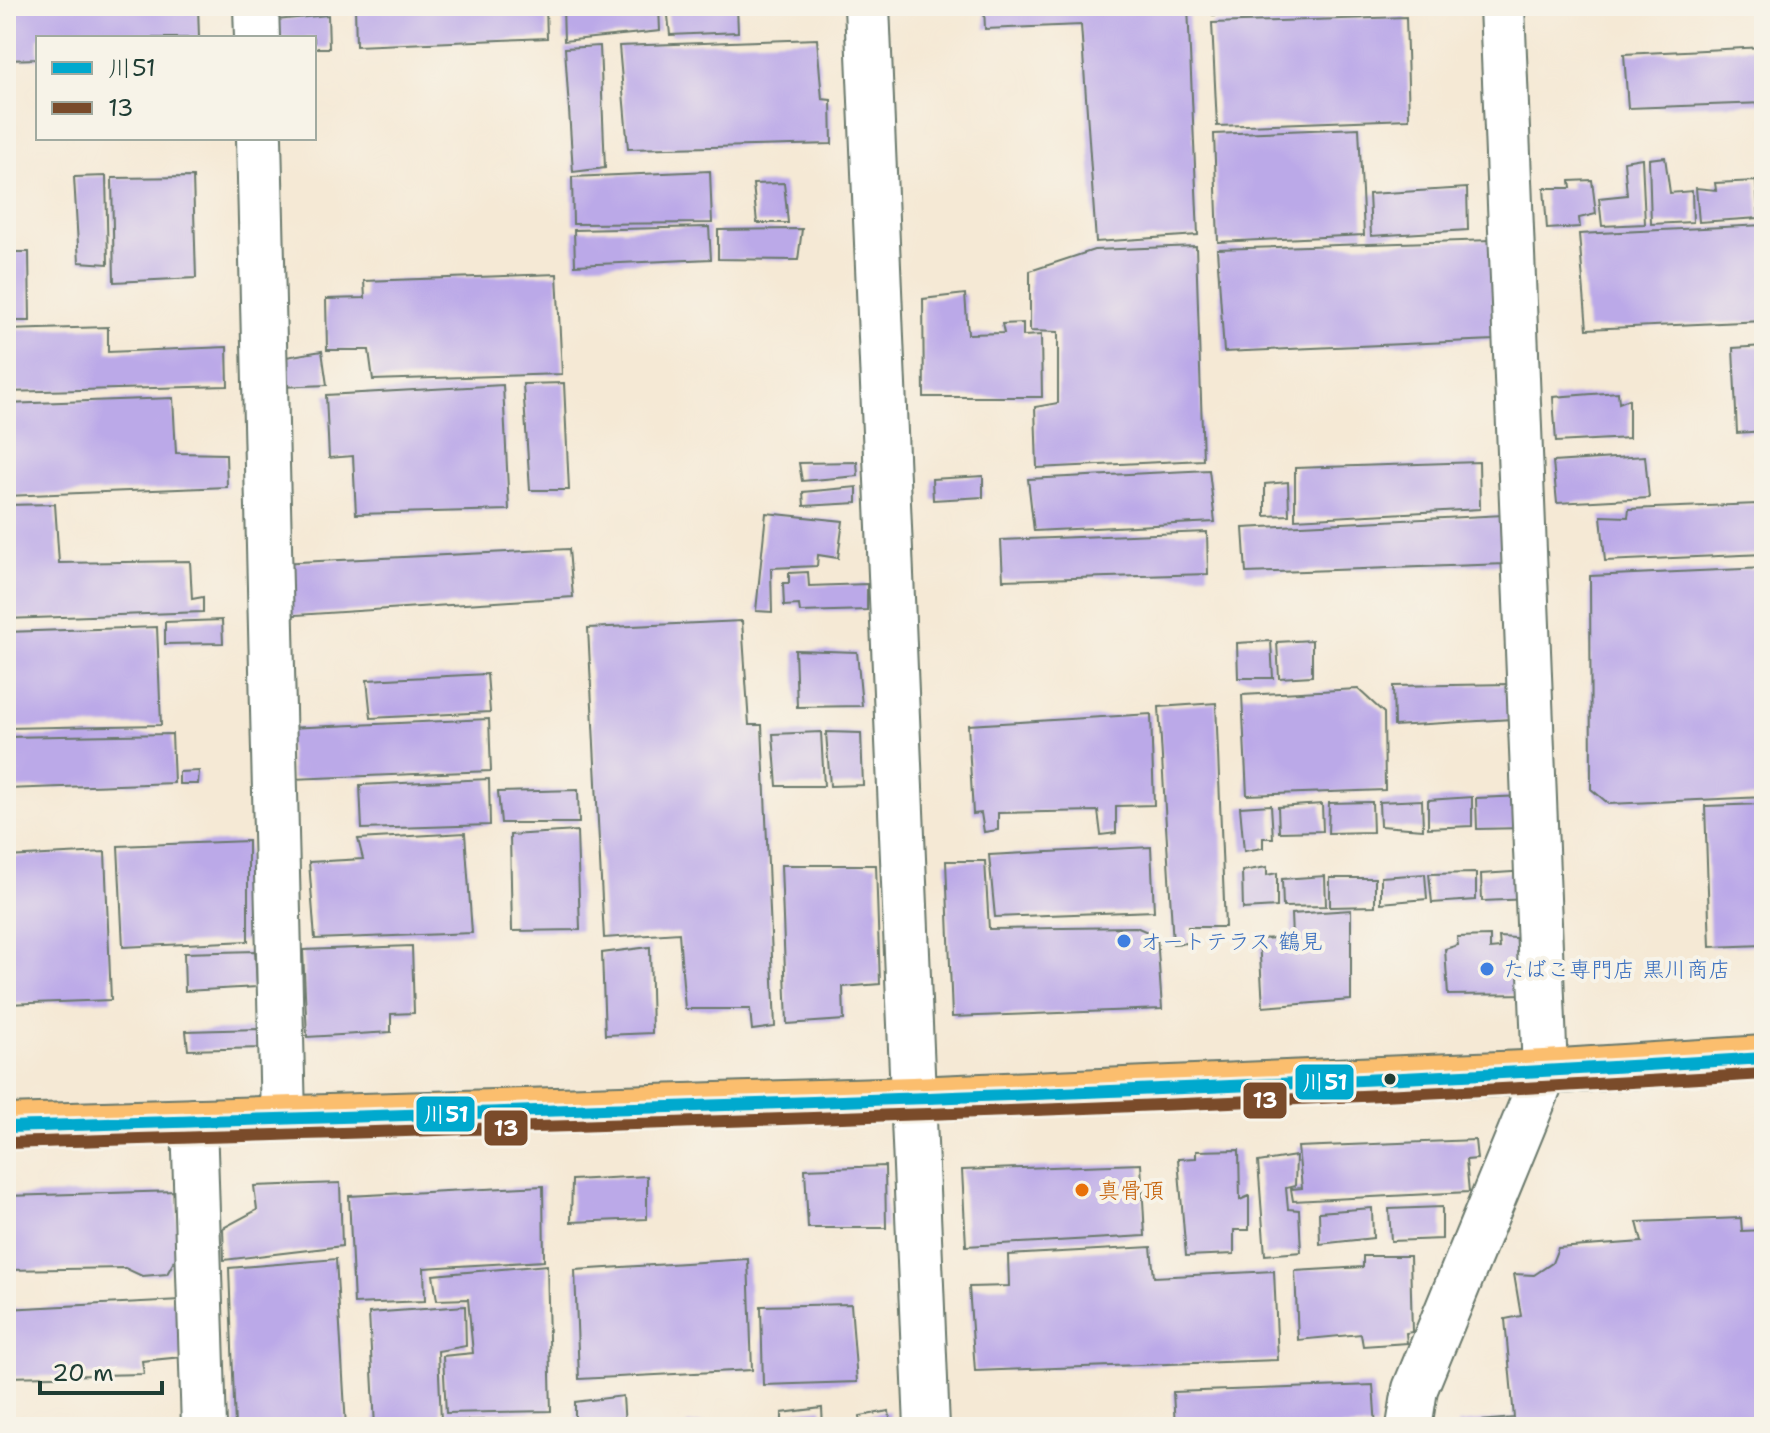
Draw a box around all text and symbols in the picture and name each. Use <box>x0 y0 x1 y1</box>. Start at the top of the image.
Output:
legend <box>36 36 316 140</box>
text: 川51 <box>108 52 156 84</box>
text: 13 <box>108 92 134 124</box>
place label: オートテラス 鶴見 <box>1140 927 1323 956</box>
marker: オートテラス 鶴見 <box>1115 932 1133 950</box>
place label: たばこ専門店 黒川商店 <box>1503 955 1731 984</box>
marker: たばこ専門店 黒川商店 <box>1478 960 1496 978</box>
line badge: 川51 <box>1294 1063 1355 1101</box>
text: 川51 <box>1303 1068 1347 1097</box>
unlabelled marker <box>1382 1071 1398 1087</box>
line badge: 13 <box>1242 1081 1288 1120</box>
text: 13 <box>1253 1086 1277 1115</box>
line badge: 川51 <box>415 1095 476 1133</box>
text: 川51 <box>424 1100 468 1129</box>
line badge: 13 <box>483 1109 529 1147</box>
text: 13 <box>494 1114 518 1143</box>
place label: 真骨頂 <box>1098 1176 1164 1205</box>
marker: 真骨頂 <box>1073 1181 1091 1199</box>
scale bar <box>40 1345 162 1395</box>
text: 20 m <box>52 1357 114 1389</box>

